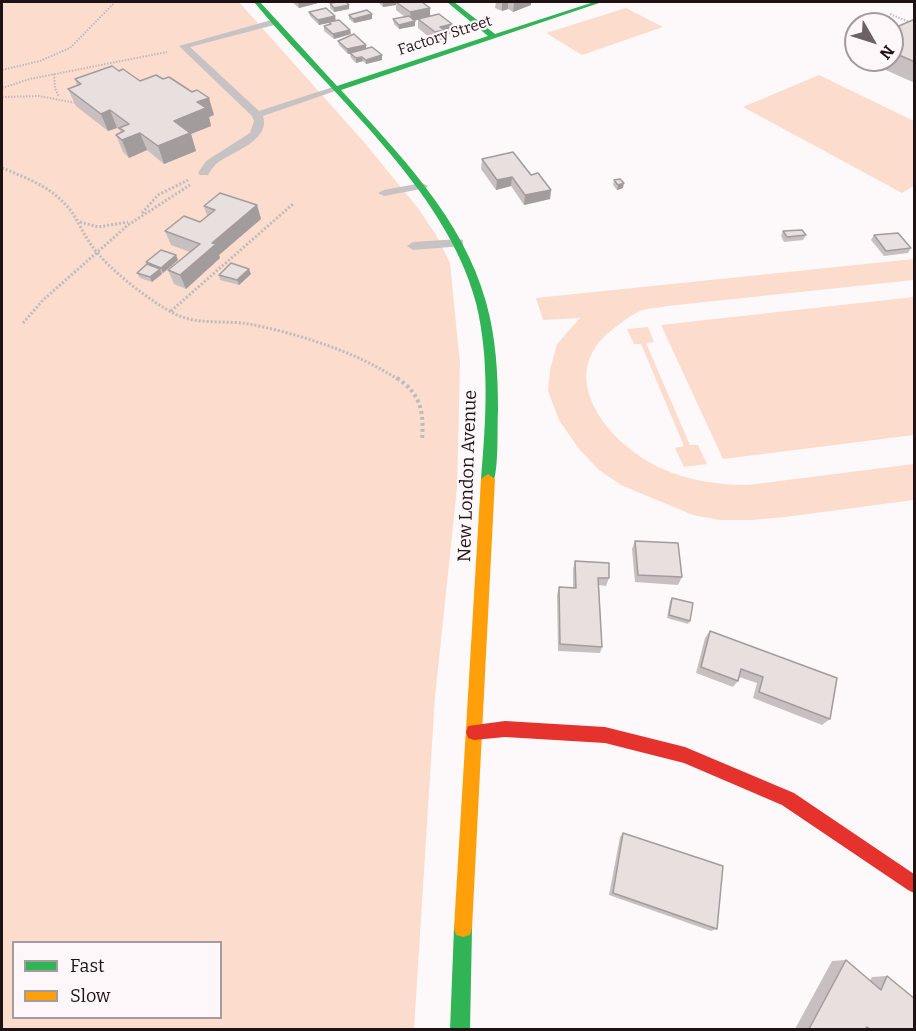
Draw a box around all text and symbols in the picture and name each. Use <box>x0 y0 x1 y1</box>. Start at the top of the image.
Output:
street label: Factory Street <box>396 12 494 60</box>
north arrow <box>844 12 904 72</box>
text: N <box>876 42 898 63</box>
street label: New London Avenue <box>454 390 482 562</box>
legend <box>12 941 222 1019</box>
text: Fast <box>70 955 105 977</box>
text: Slow <box>70 985 110 1007</box>

